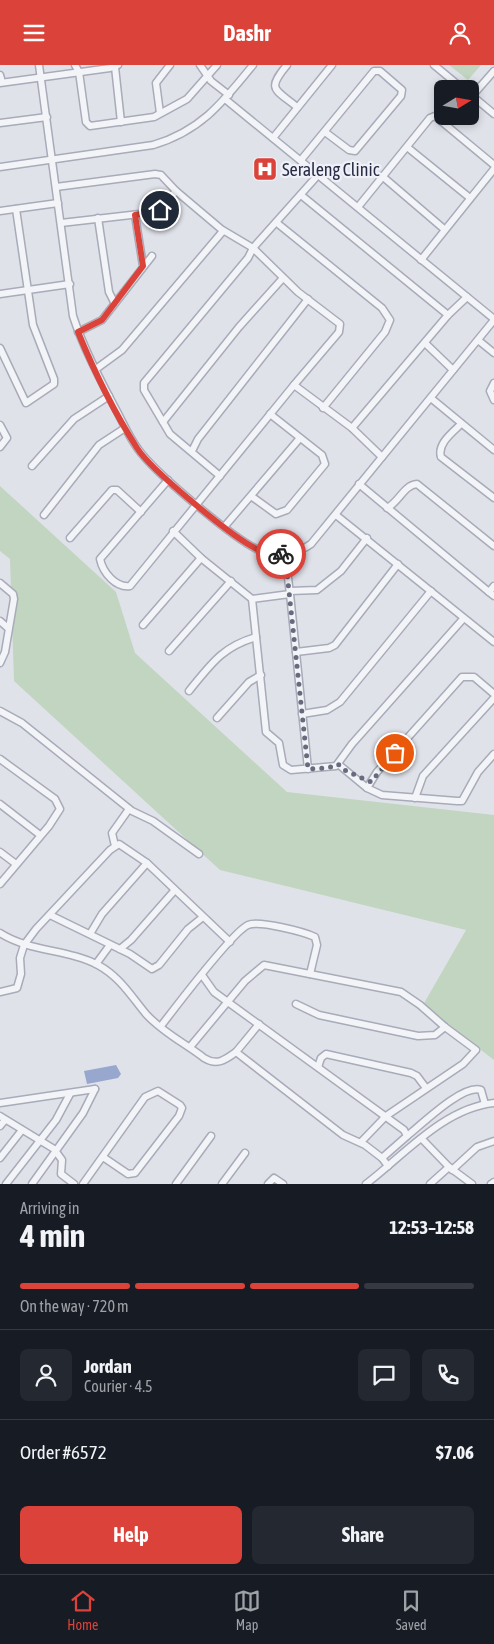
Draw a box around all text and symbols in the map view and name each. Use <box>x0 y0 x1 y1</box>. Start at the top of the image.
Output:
icon: menu <box>20 19 48 47</box>
icon: person <box>446 19 474 47</box>
text: Dashr <box>223 20 271 46</box>
north arrow <box>434 80 479 125</box>
map controls <box>434 80 479 125</box>
hospital icon: Seraleng Clinic <box>252 156 278 182</box>
place label: Seraleng Clinic <box>282 159 380 180</box>
pin <box>139 189 181 231</box>
icon: home <box>146 196 174 224</box>
courier <box>256 529 306 579</box>
icon: bike <box>267 540 295 568</box>
pin <box>374 732 416 774</box>
icon: bag <box>381 739 409 767</box>
text: Arriving in <box>20 1199 80 1217</box>
text: 12:53–12:58 <box>389 1216 474 1238</box>
text: 4 min <box>20 1217 85 1254</box>
text: On the way · 720 m <box>20 1297 129 1315</box>
button: person <box>20 1349 72 1401</box>
button: chat <box>358 1349 410 1401</box>
button: phone <box>422 1349 474 1401</box>
text: Jordan <box>84 1355 132 1377</box>
text: Courier · 4.5 <box>84 1377 153 1395</box>
text: Order #6572 <box>20 1441 107 1463</box>
text: $7.06 <box>436 1441 474 1463</box>
button: Help <box>20 1506 242 1564</box>
button: Share <box>252 1506 474 1564</box>
tab: Home <box>67 1587 98 1633</box>
tab: Map <box>233 1587 261 1633</box>
tab: Saved <box>396 1587 427 1633</box>

